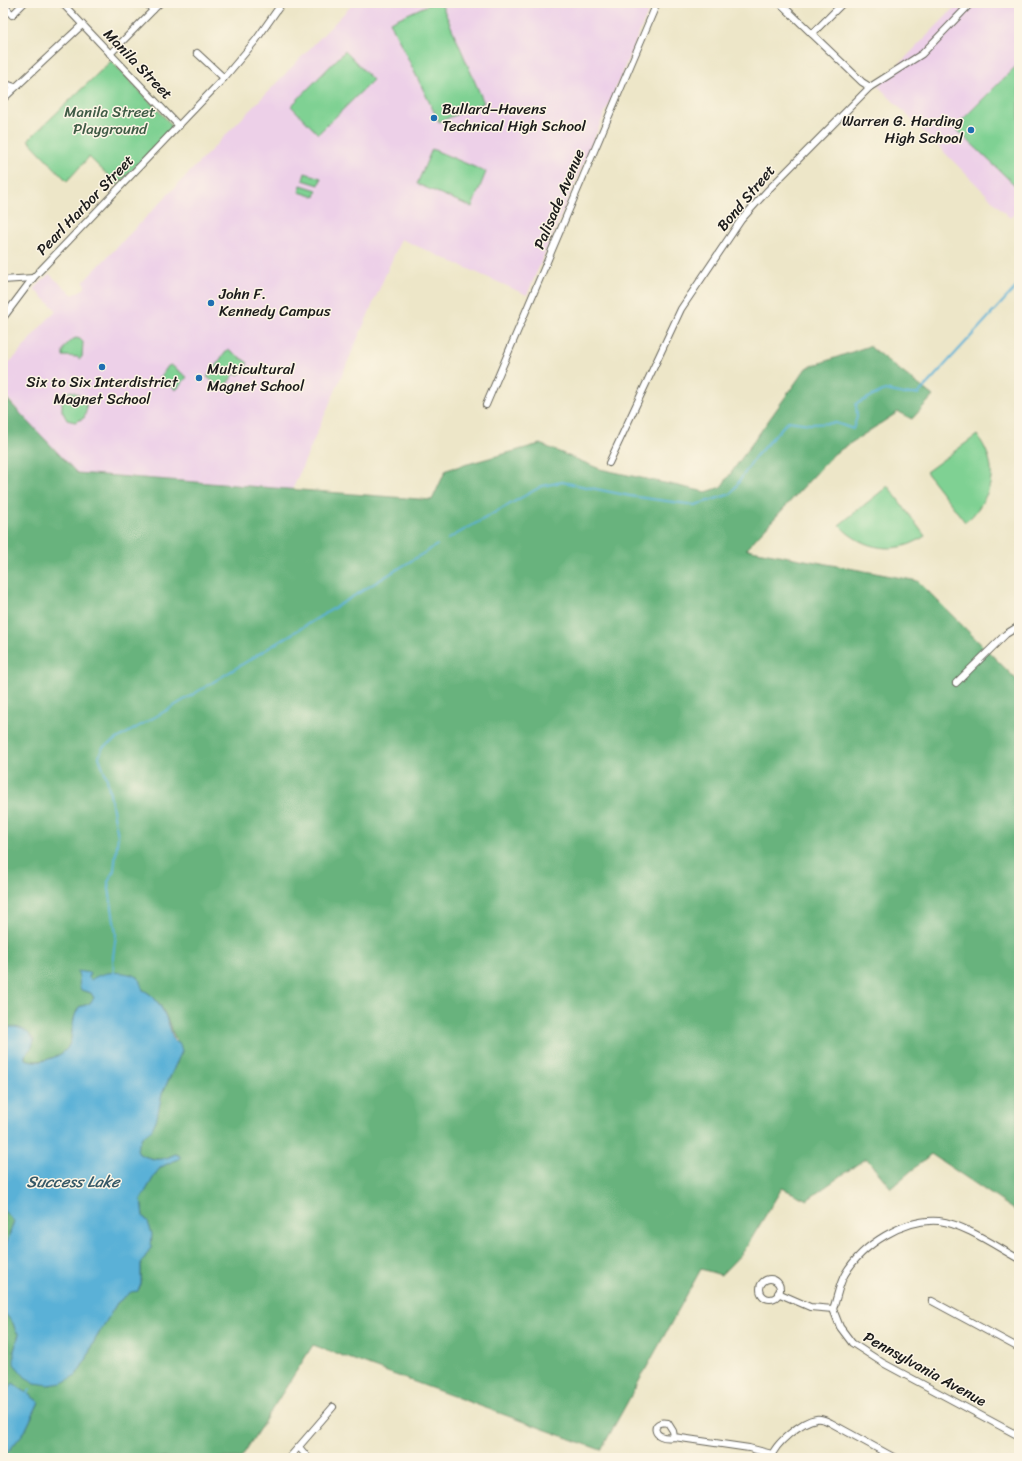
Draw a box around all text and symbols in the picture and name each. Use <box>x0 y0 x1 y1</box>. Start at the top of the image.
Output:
street label: Manila Street <box>97 22 179 106</box>
place label: Bullard–Havens Technical High School <box>442 96 587 139</box>
park label: Manila Street Playground <box>64 99 156 142</box>
place label: Warren G. Harding High School <box>842 108 964 151</box>
marker: Bullard–Havens Technical High School <box>429 113 439 123</box>
marker: Warren G. Harding High School <box>966 125 976 135</box>
street label: Palisade Avenue <box>526 144 592 253</box>
street label: Pearl Harbor Street <box>30 148 140 262</box>
street label: Bond Street <box>710 158 782 237</box>
place label: John F. Kennedy Campus <box>218 281 331 324</box>
marker: John F. Kennedy Campus <box>206 298 216 308</box>
place label: Multicultural Magnet School <box>207 356 305 399</box>
marker: Six to Six Interdistrict Magnet School <box>97 362 107 372</box>
place label: Six to Six Interdistrict Magnet School <box>26 369 179 412</box>
marker: Multicultural Magnet School <box>194 373 204 383</box>
water label: Success Lake <box>26 1167 121 1196</box>
street label: Pennsylvania Avenue <box>859 1324 991 1414</box>

